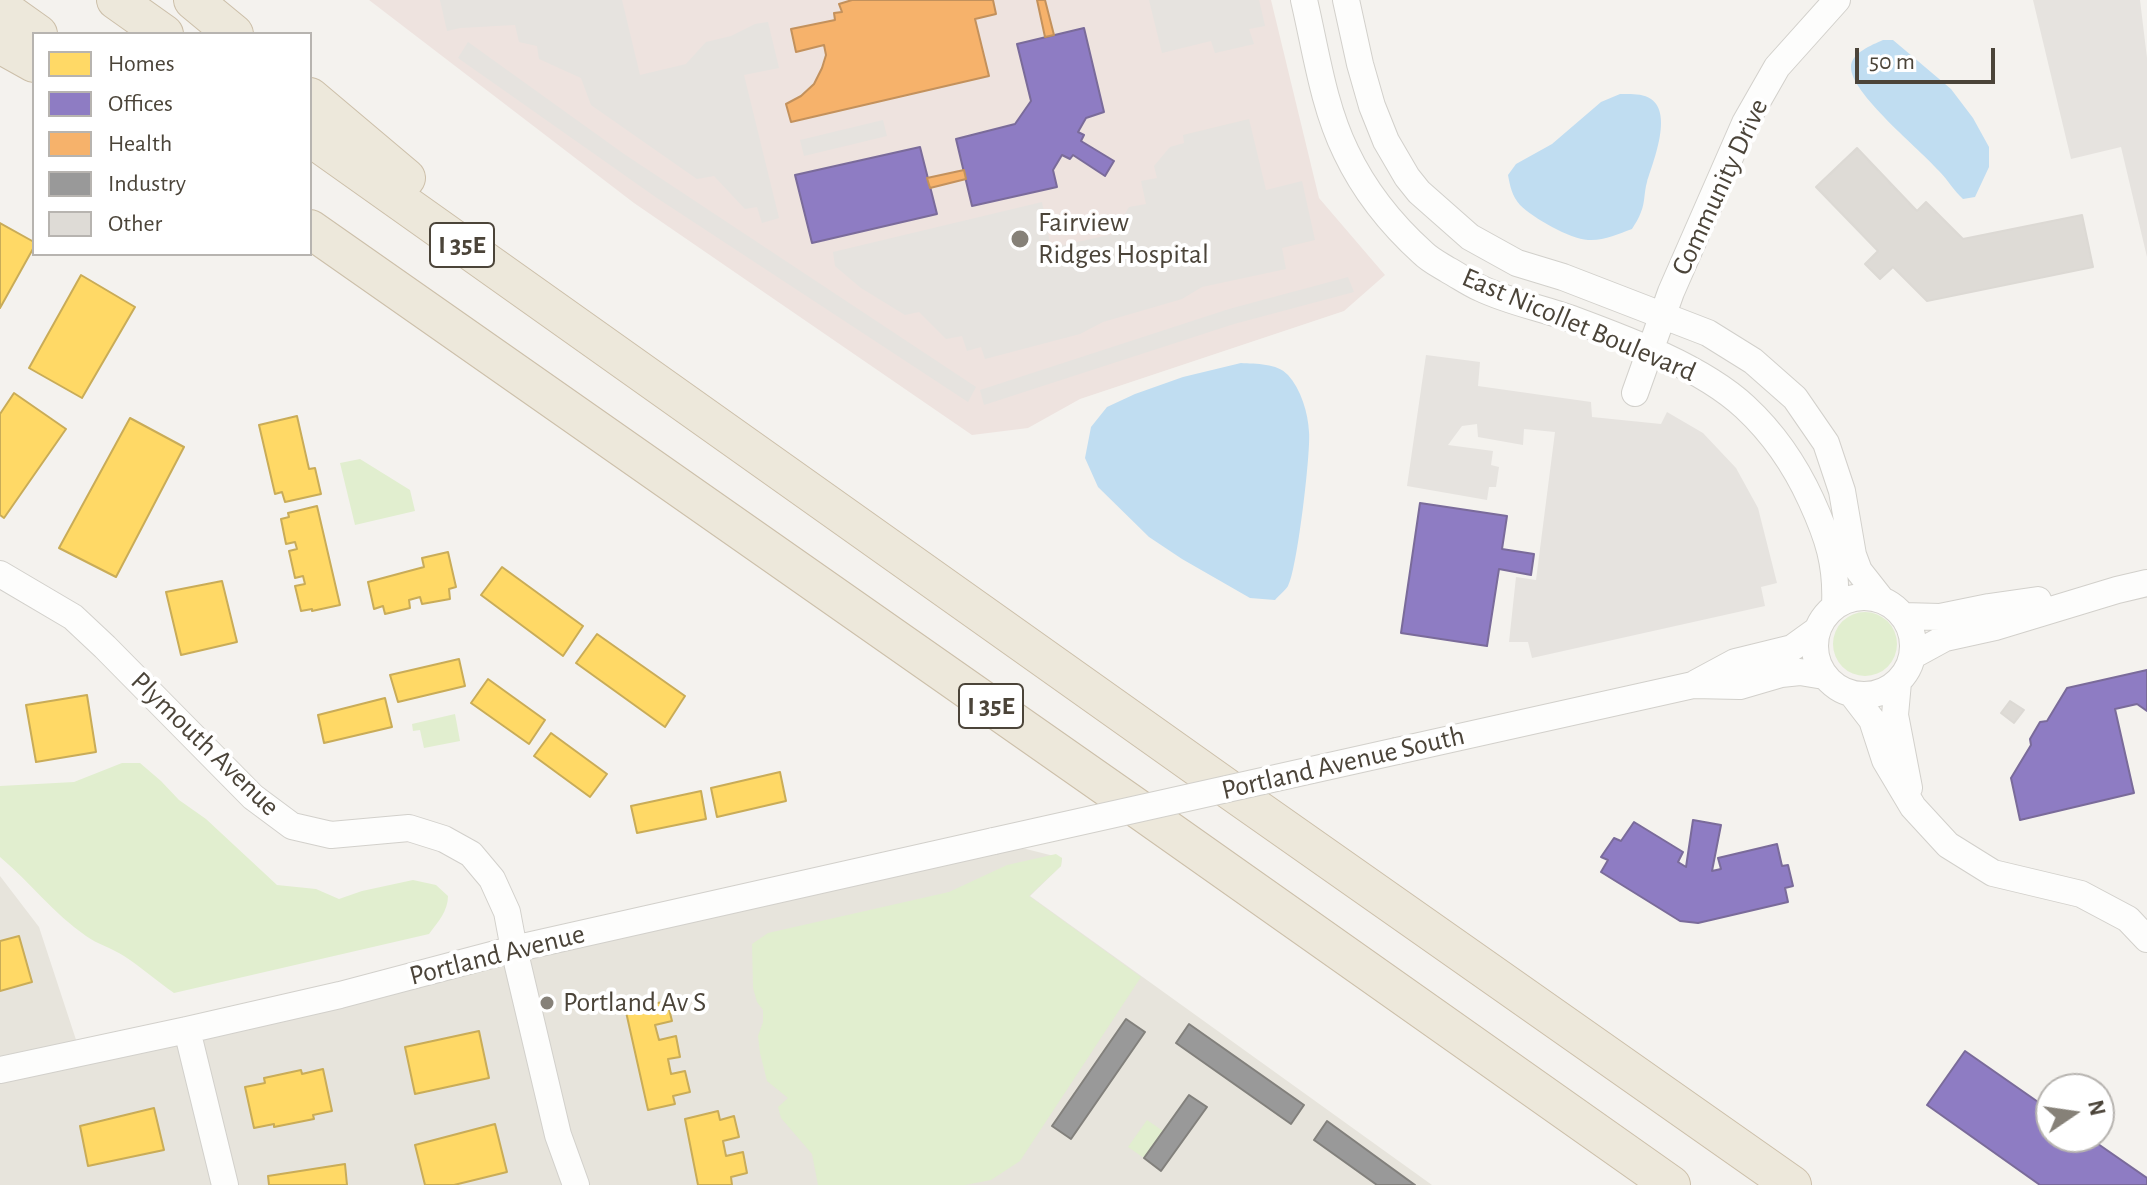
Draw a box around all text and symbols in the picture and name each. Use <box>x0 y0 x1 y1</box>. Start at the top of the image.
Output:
legend <box>32 32 312 256</box>
scale bar <box>1859 32 1999 82</box>
text: 50 m <box>1869 50 1915 74</box>
text: Homes <box>108 52 175 76</box>
text: Offices <box>108 92 173 116</box>
street label: Community Drive <box>1664 93 1776 281</box>
text: Health <box>108 132 172 156</box>
text: Industry <box>108 172 186 196</box>
place label: Fairview Ridges Hospital <box>1038 206 1209 272</box>
text: Other <box>108 212 162 236</box>
road number: I 35E <box>430 223 494 267</box>
marker: Fairview Ridges Hospital <box>1009 228 1031 250</box>
street label: East Nicollet Boulevard <box>1457 261 1701 389</box>
street label: Plymouth Avenue <box>124 665 286 823</box>
road number: I 35E <box>959 684 1023 728</box>
street label: Portland Avenue South <box>1218 719 1468 807</box>
street label: Portland Avenue <box>406 917 588 993</box>
place label: Portland Av S <box>563 986 706 1020</box>
marker: Portland Av S <box>538 994 556 1012</box>
north arrow <box>2035 1073 2115 1153</box>
text: N <box>2084 1098 2109 1118</box>

